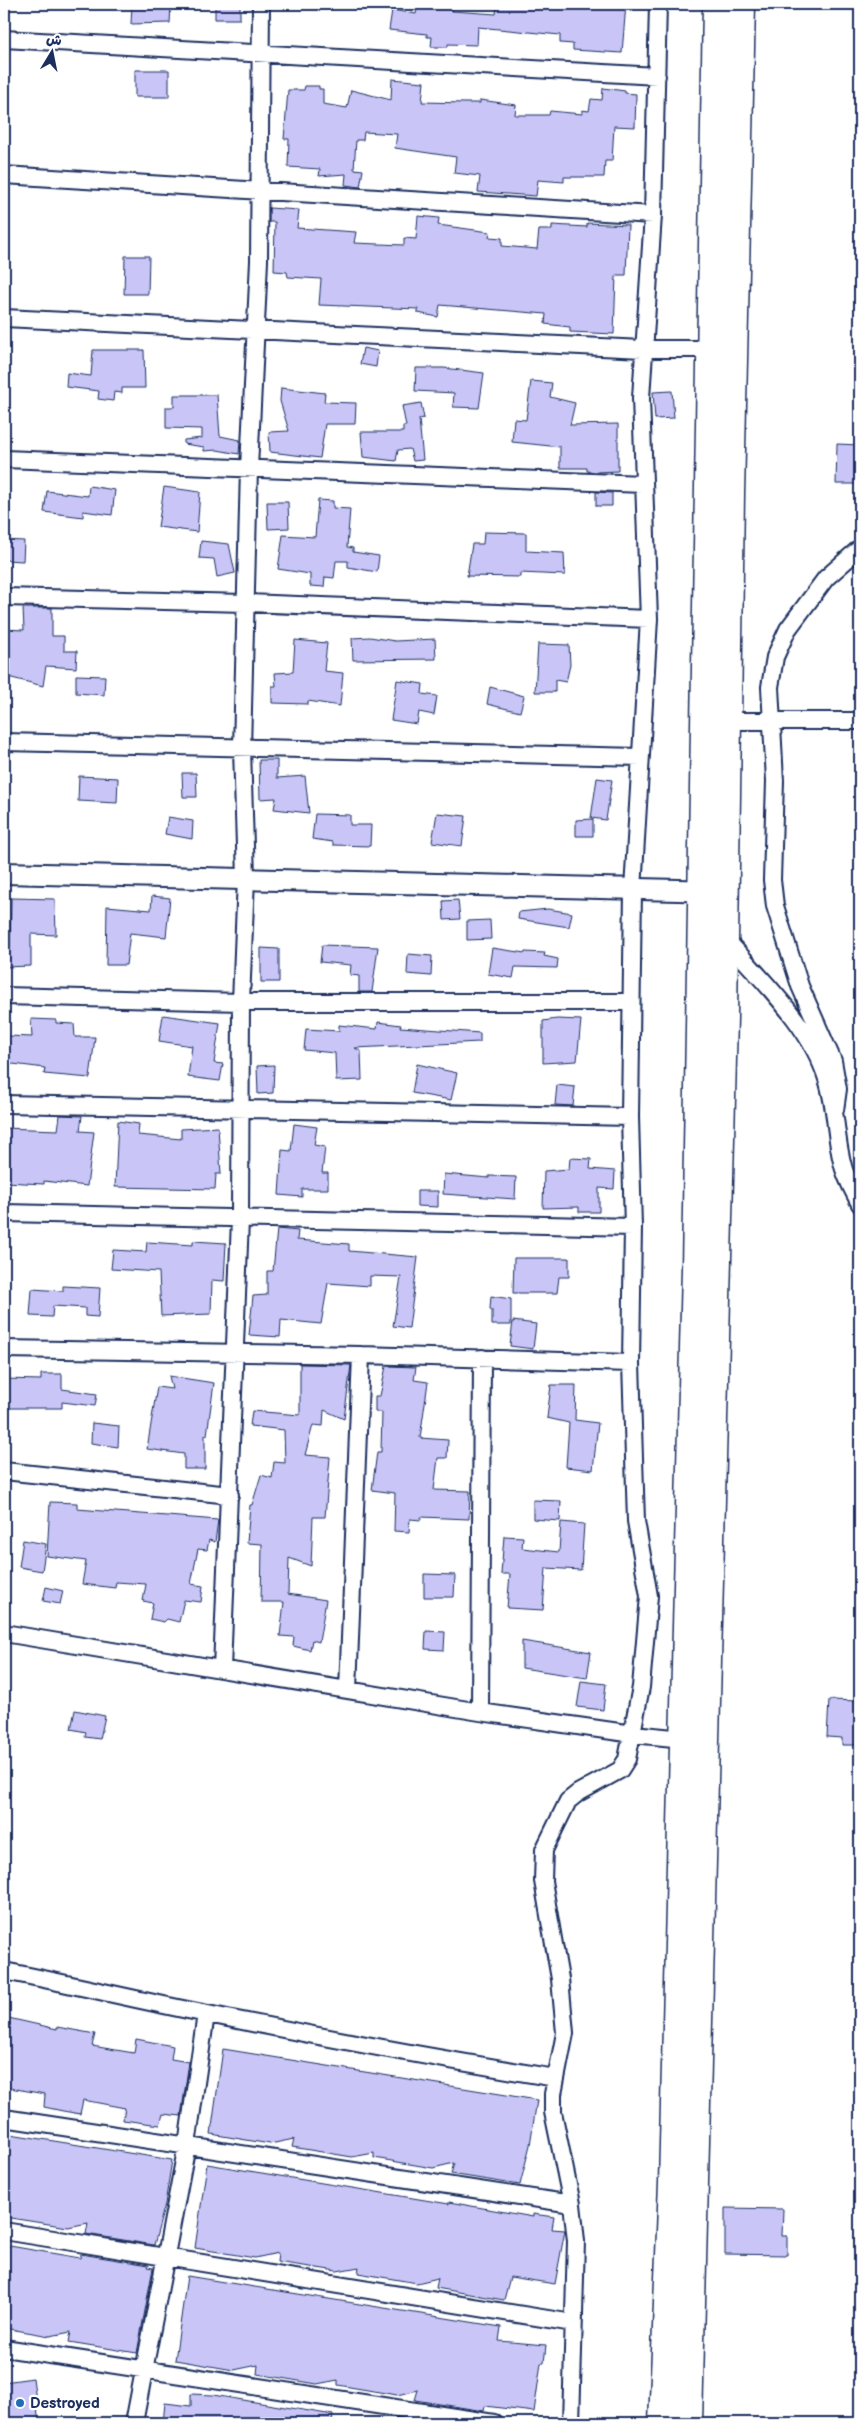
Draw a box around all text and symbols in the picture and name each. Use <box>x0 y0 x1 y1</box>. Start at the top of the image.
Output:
north arrow <box>28 28 78 78</box>
text: ش <box>45 30 63 49</box>
place label: Destroyed <box>30 2394 100 2413</box>
marker: Destroyed <box>14 2397 26 2409</box>

